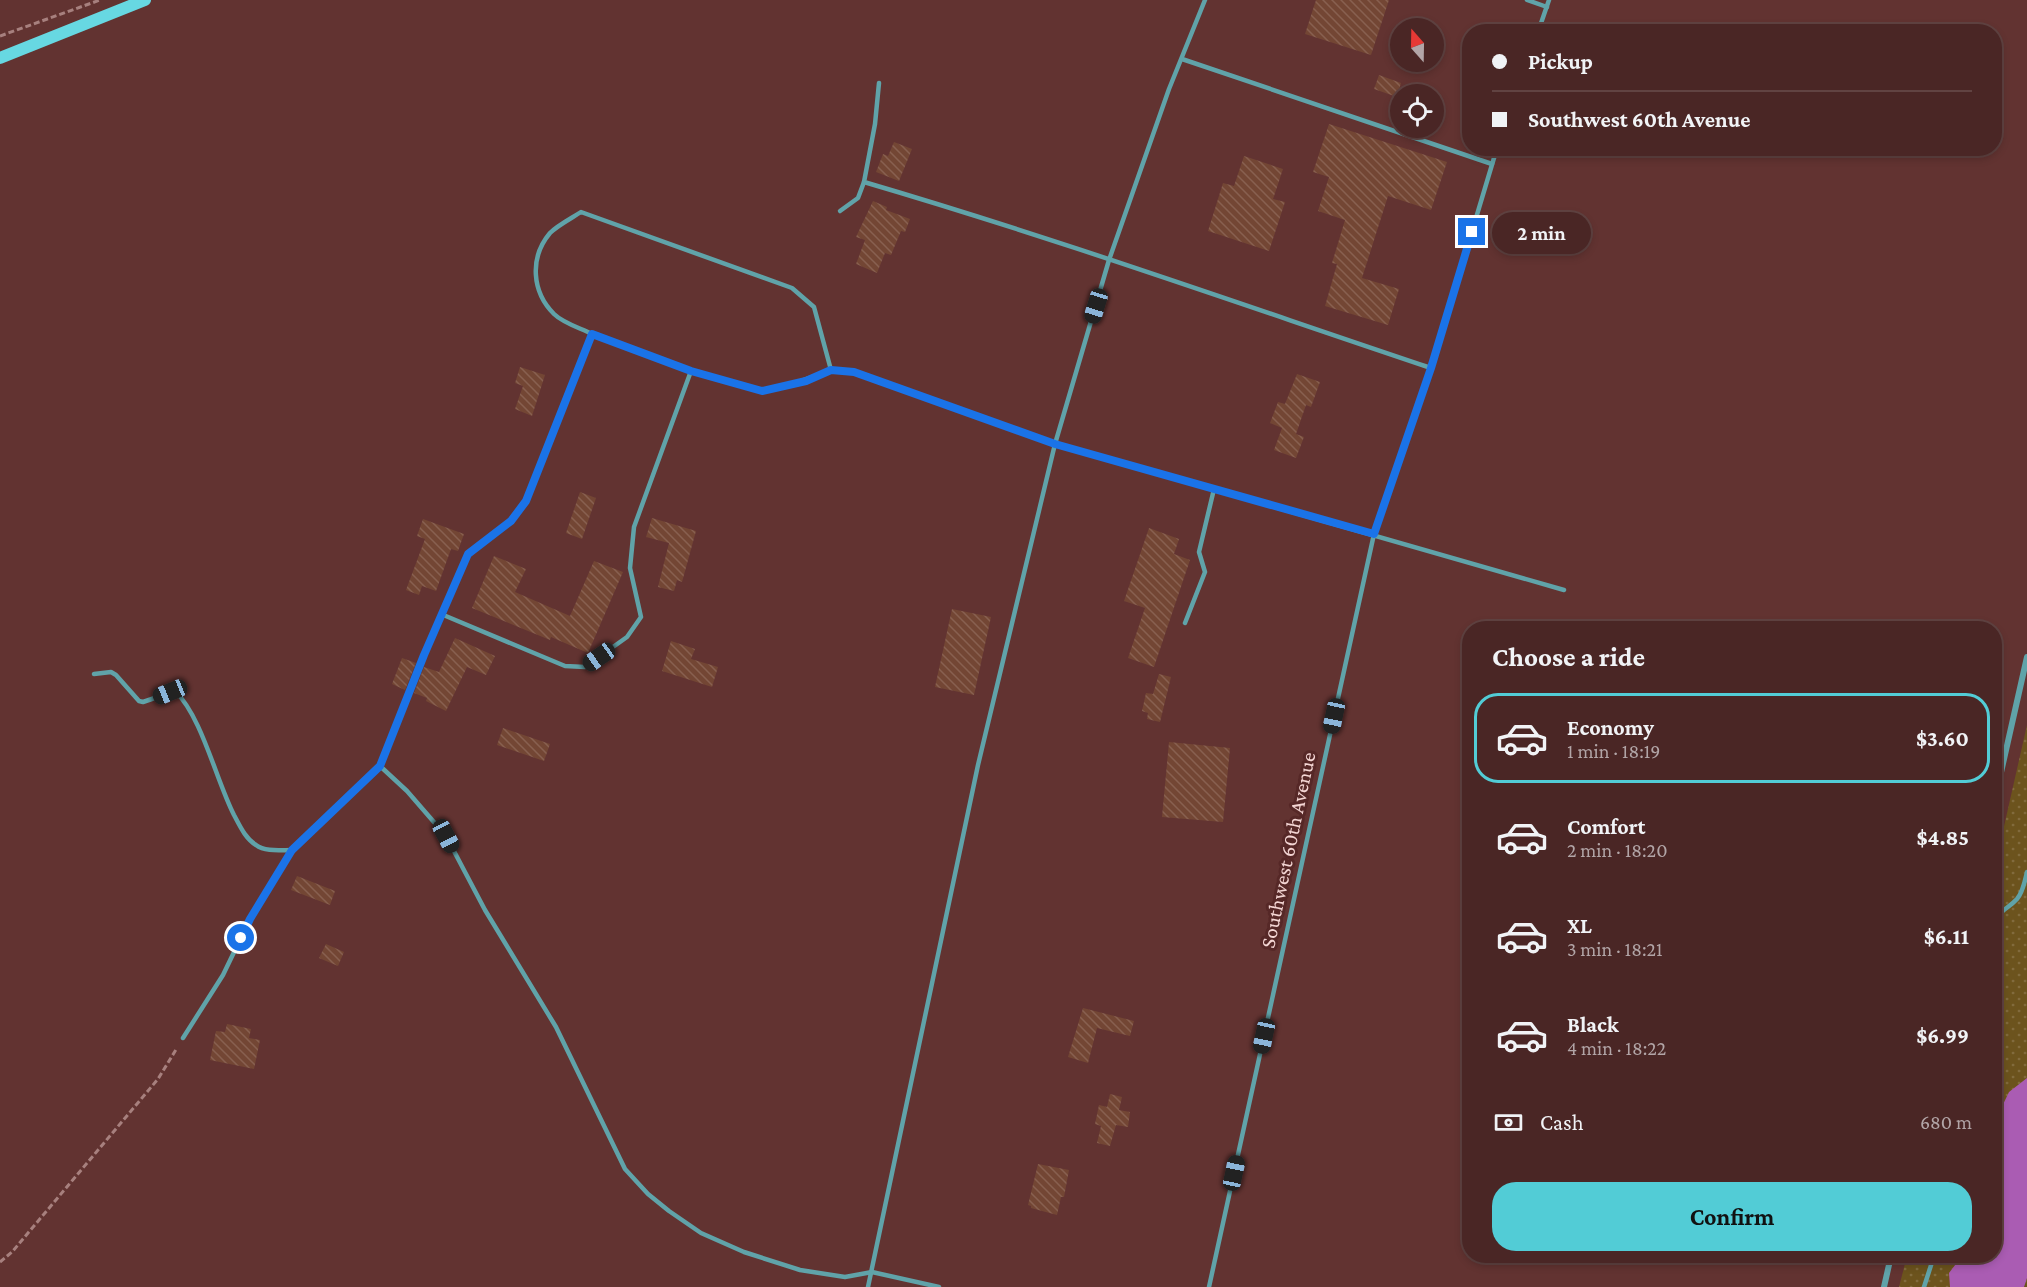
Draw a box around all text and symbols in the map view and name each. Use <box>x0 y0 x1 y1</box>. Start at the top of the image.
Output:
north arrow <box>1390 18 1444 72</box>
map controls <box>1390 18 1444 138</box>
text: Pickup <box>1528 49 1593 74</box>
button: locate <box>1390 84 1444 138</box>
text: Southwest 60th Avenue <box>1528 107 1750 132</box>
callout: 2 min <box>1493 211 1592 253</box>
route end <box>1458 218 1485 245</box>
text: 2 min <box>1517 222 1566 244</box>
car <box>1082 286 1110 326</box>
car <box>579 639 619 675</box>
text: Choose a ride <box>1492 642 1645 672</box>
car <box>150 677 190 707</box>
car <box>1321 697 1347 735</box>
icon: car <box>1495 711 1549 765</box>
text: Economy <box>1567 715 1654 740</box>
text: $3.60 <box>1916 726 1969 751</box>
text: 1 min · 18:19 <box>1567 740 1661 762</box>
street label: Southwest 60th Avenue <box>1255 750 1321 950</box>
icon: car <box>1495 810 1549 864</box>
text: Comfort <box>1567 814 1645 839</box>
car <box>430 816 462 856</box>
text: $4.85 <box>1917 825 1969 850</box>
text: 2 min · 18:20 <box>1567 839 1667 861</box>
icon: car <box>1495 909 1549 963</box>
text: XL <box>1567 913 1592 938</box>
route start <box>227 924 254 951</box>
text: $6.11 <box>1924 924 1969 949</box>
text: 3 min · 18:21 <box>1567 938 1663 960</box>
icon: car <box>1495 1008 1549 1062</box>
text: Black <box>1567 1012 1619 1037</box>
car <box>1251 1017 1277 1055</box>
text: $6.99 <box>1916 1023 1969 1048</box>
text: 4 min · 18:22 <box>1567 1037 1666 1059</box>
icon: cash <box>1492 1106 1525 1139</box>
text: Cash <box>1540 1110 1584 1135</box>
text: 680 m <box>1920 1111 1972 1133</box>
car <box>1221 1154 1247 1192</box>
button: Confirm <box>1492 1182 1972 1251</box>

